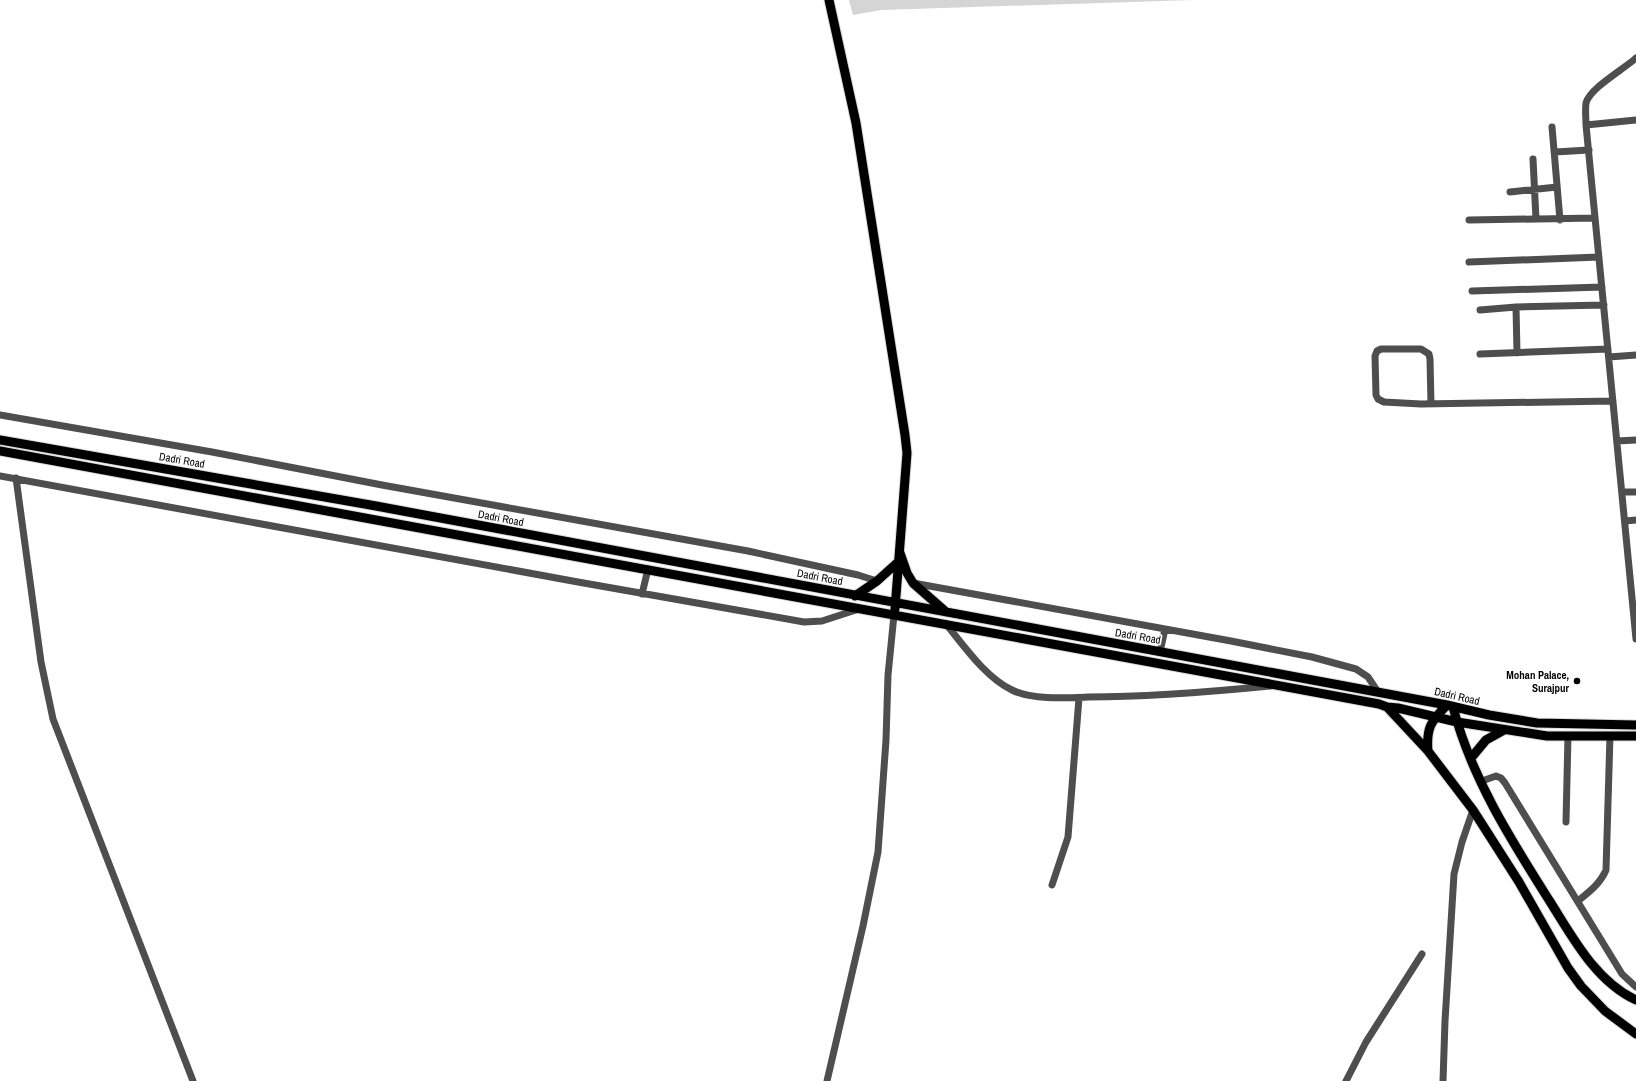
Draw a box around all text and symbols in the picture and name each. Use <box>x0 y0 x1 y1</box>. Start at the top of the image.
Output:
street label: Dadri Road <box>158 449 206 471</box>
street label: Dadri Road <box>477 507 525 529</box>
street label: Dadri Road <box>796 566 844 588</box>
street label: Dadri Road <box>1114 625 1162 647</box>
place label: Mohan Palace, Surajpur <box>1506 668 1569 695</box>
marker: Mohan Palace, Surajpur <box>1572 676 1582 686</box>
street label: Dadri Road <box>1433 684 1481 708</box>

